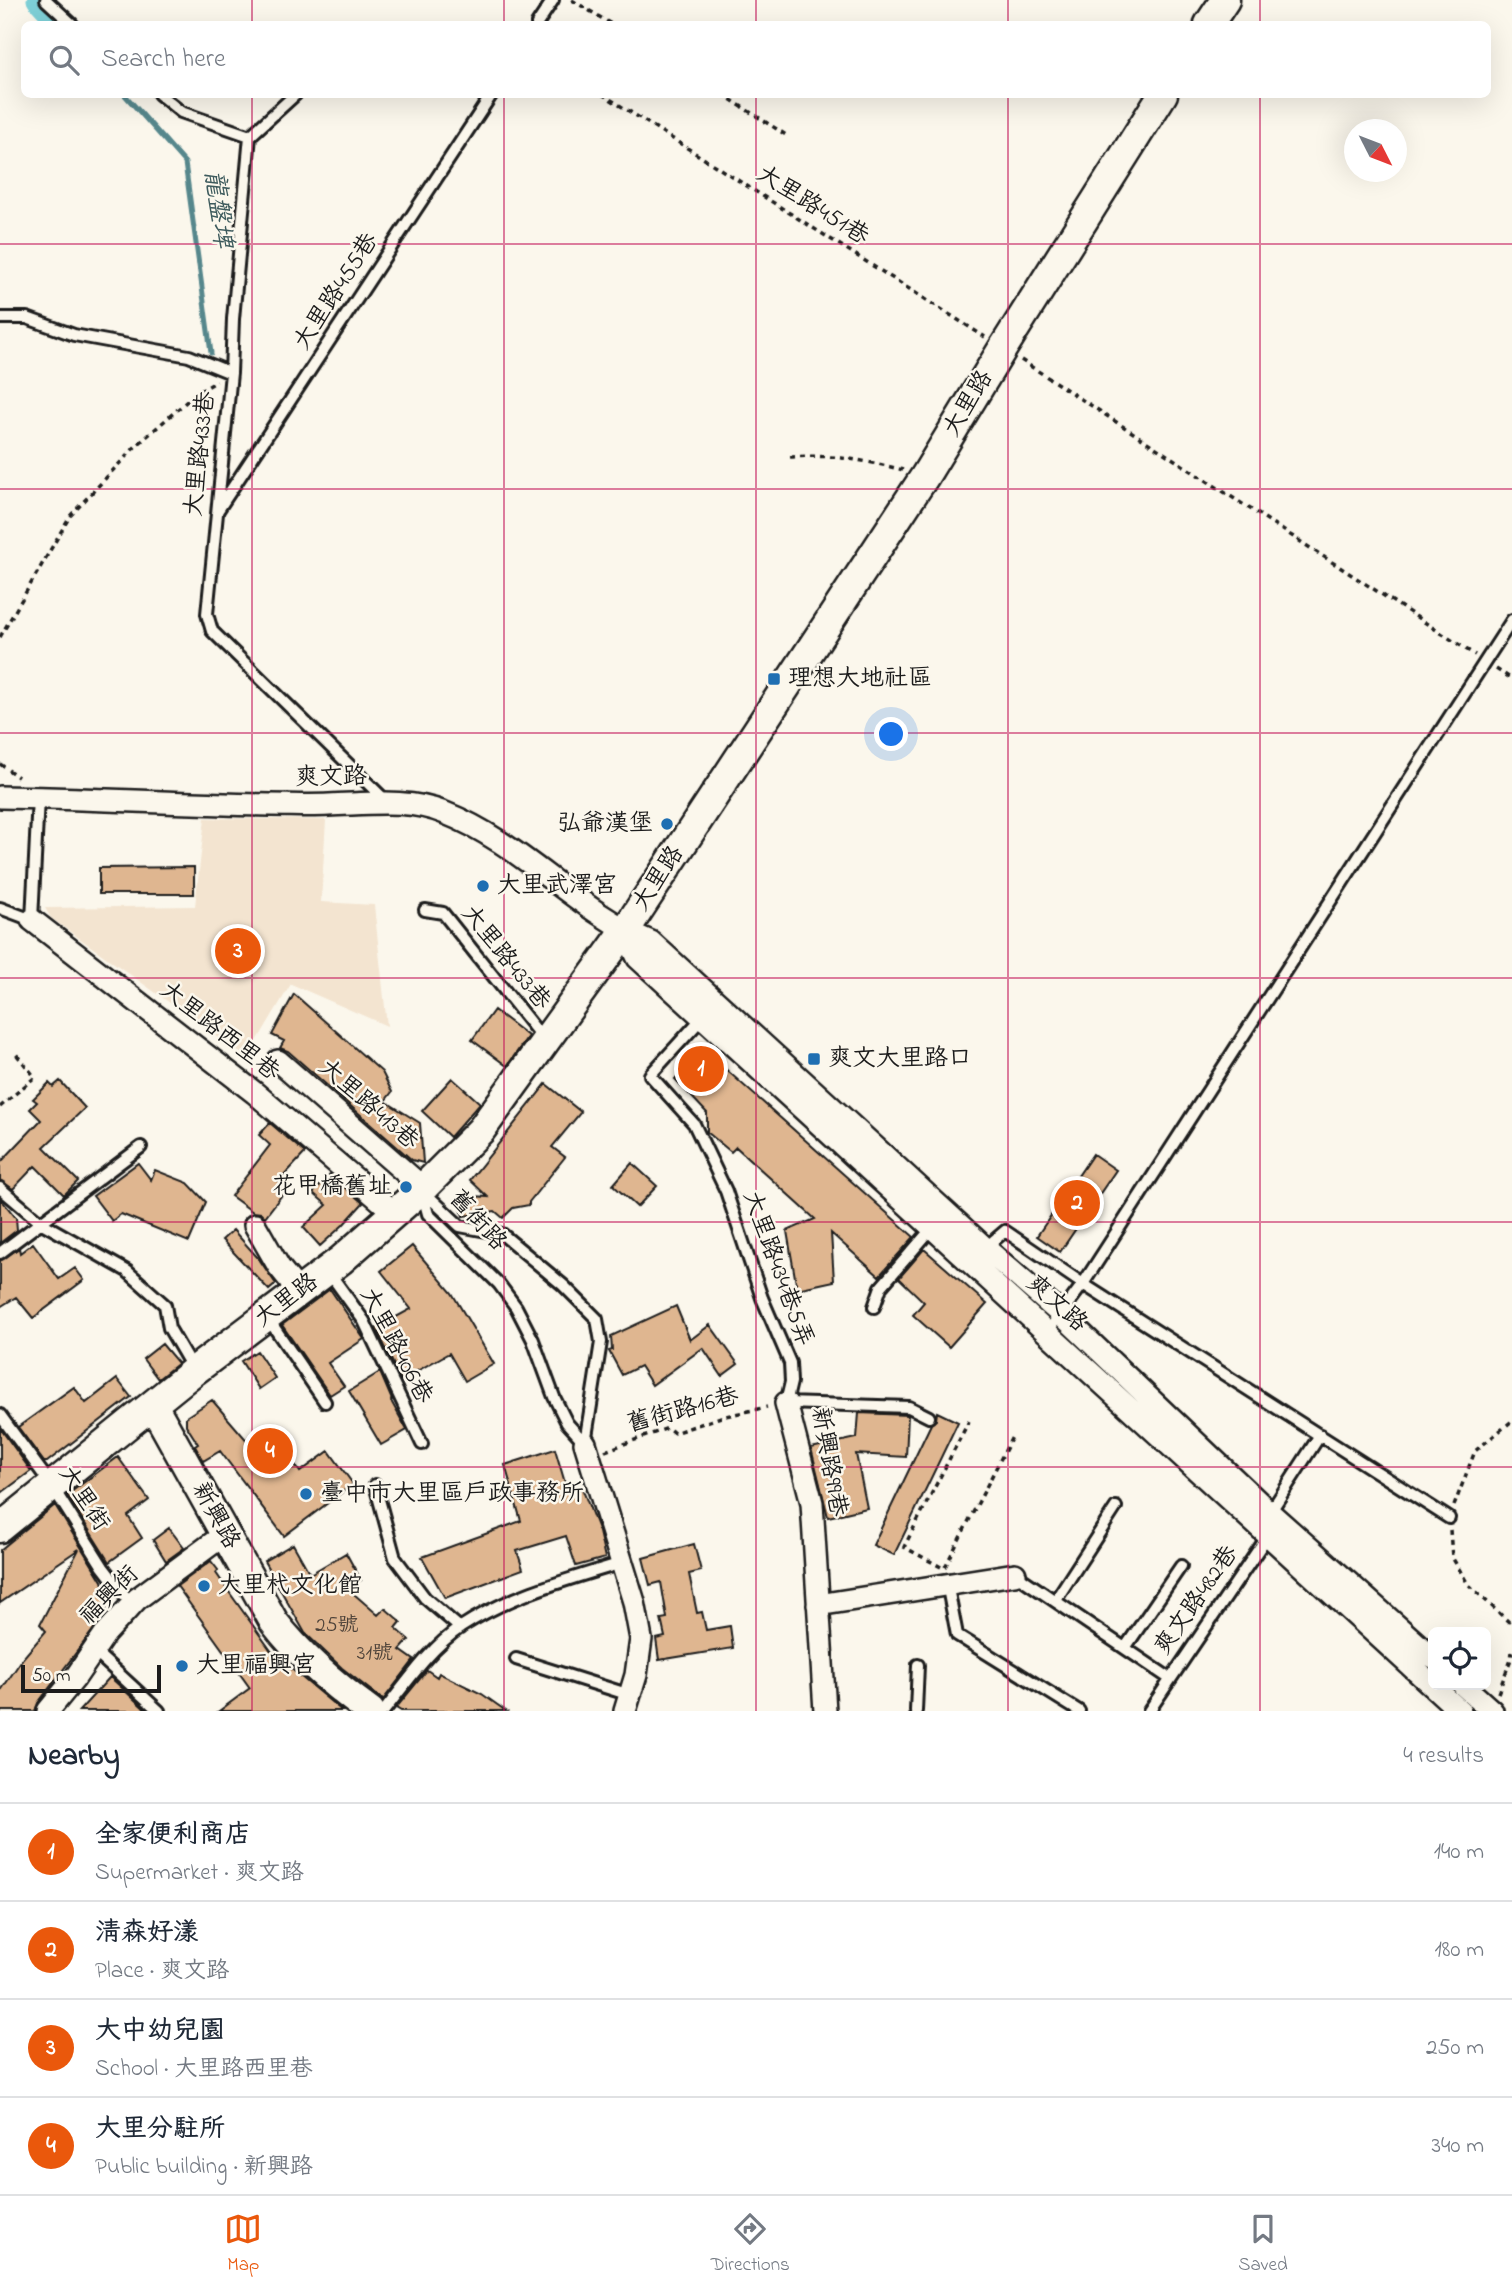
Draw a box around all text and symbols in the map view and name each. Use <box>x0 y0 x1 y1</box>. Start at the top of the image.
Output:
search box <box>21 21 1491 98</box>
icon: search <box>45 41 83 79</box>
text: Search here <box>101 41 226 79</box>
north arrow <box>1344 119 1407 182</box>
street label: 大里路451巷 <box>749 157 875 255</box>
water label: 龍盤埤 <box>193 168 242 252</box>
street label: 大里路455巷 <box>286 227 388 357</box>
street label: 大里路 <box>935 364 1003 444</box>
street label: 大里路433巷 <box>177 390 225 518</box>
place label: 理想大地社區 <box>788 662 932 697</box>
marker: 理想大地社區 <box>766 671 782 687</box>
your location <box>874 717 908 751</box>
street label: 爽文路 <box>295 760 367 796</box>
place label: 弘爺漢堡 <box>557 807 653 842</box>
marker: 弘爺漢堡 <box>659 816 675 832</box>
street label: 大里路 <box>625 839 693 919</box>
place label: 大里武澤宮 <box>497 869 617 904</box>
marker: 大里武澤宮 <box>475 878 491 894</box>
street label: 大里路433巷 <box>452 898 558 1018</box>
pin: 3 <box>215 925 261 977</box>
street label: 大里路西里巷 <box>151 974 287 1090</box>
place label: 爽文大里路口 <box>828 1042 972 1077</box>
pin: 1 <box>678 1043 724 1095</box>
street label: 大里路413巷 <box>310 1051 426 1159</box>
marker: 爽文大里路口 <box>806 1051 822 1067</box>
place label: 花甲橋舊址 <box>272 1170 392 1205</box>
pin: 2 <box>1054 1177 1100 1229</box>
marker: 花甲橋舊址 <box>398 1179 414 1195</box>
street label: 舊街路 <box>440 1183 514 1259</box>
street label: 大里路434巷5弄 <box>733 1186 821 1352</box>
street label: 大里路 <box>248 1265 326 1337</box>
street label: 爽文路 <box>1018 1267 1094 1341</box>
street label: 大里路406巷 <box>350 1282 440 1410</box>
street label: 舊街路16巷 <box>623 1379 743 1443</box>
street label: 新興路99巷 <box>801 1405 855 1519</box>
pin: 4 <box>247 1425 293 1477</box>
street label: 大里街 <box>49 1459 117 1539</box>
street label: 新興路 <box>182 1476 248 1556</box>
place label: 臺中市大里區戶政事務所 <box>320 1477 584 1512</box>
marker: 臺中市大里區戶政事務所 <box>298 1486 314 1502</box>
street label: 爽文路482巷 <box>1146 1539 1248 1663</box>
street label: 福興街 <box>72 1558 148 1634</box>
place label: 大里杙文化館 <box>218 1569 362 1604</box>
marker: 大里杙文化館 <box>196 1578 212 1594</box>
house number: 25號 <box>315 1611 359 1641</box>
map controls <box>1428 1627 1491 1690</box>
button: locate <box>1428 1627 1491 1690</box>
house number: 31號 <box>357 1639 393 1669</box>
place label: 大里福興宮 <box>196 1649 316 1684</box>
marker: 大里福興宮 <box>174 1658 190 1674</box>
scale bar <box>21 1662 161 1694</box>
text: 50 m <box>32 1663 71 1690</box>
text: Nearby <box>28 1735 120 1779</box>
text: 4 results <box>1403 1740 1484 1773</box>
text: 全家便利商店 <box>95 1817 251 1855</box>
text: 1 <box>47 1836 55 1869</box>
text: 140 m <box>1434 1836 1484 1869</box>
text: Supermarket · 爽文路 <box>95 1857 304 1890</box>
text: 清森好漾 <box>95 1915 199 1953</box>
text: 2 <box>45 1934 57 1967</box>
text: 180 m <box>1435 1934 1484 1967</box>
text: Place · 爽文路 <box>95 1955 229 1988</box>
text: 大中幼兒園 <box>95 2013 225 2051</box>
text: 3 <box>46 2032 56 2065</box>
text: 250 m <box>1426 2032 1484 2065</box>
text: School · 大里路西里巷 <box>95 2053 312 2086</box>
text: 大里分駐所 <box>95 2111 225 2149</box>
text: 4 <box>46 2130 56 2163</box>
text: 340 m <box>1431 2130 1484 2163</box>
text: Public building · 新興路 <box>95 2151 313 2184</box>
tab: Map <box>224 2210 262 2279</box>
tab: Directions <box>711 2210 790 2279</box>
tab: Saved <box>1238 2210 1288 2279</box>

